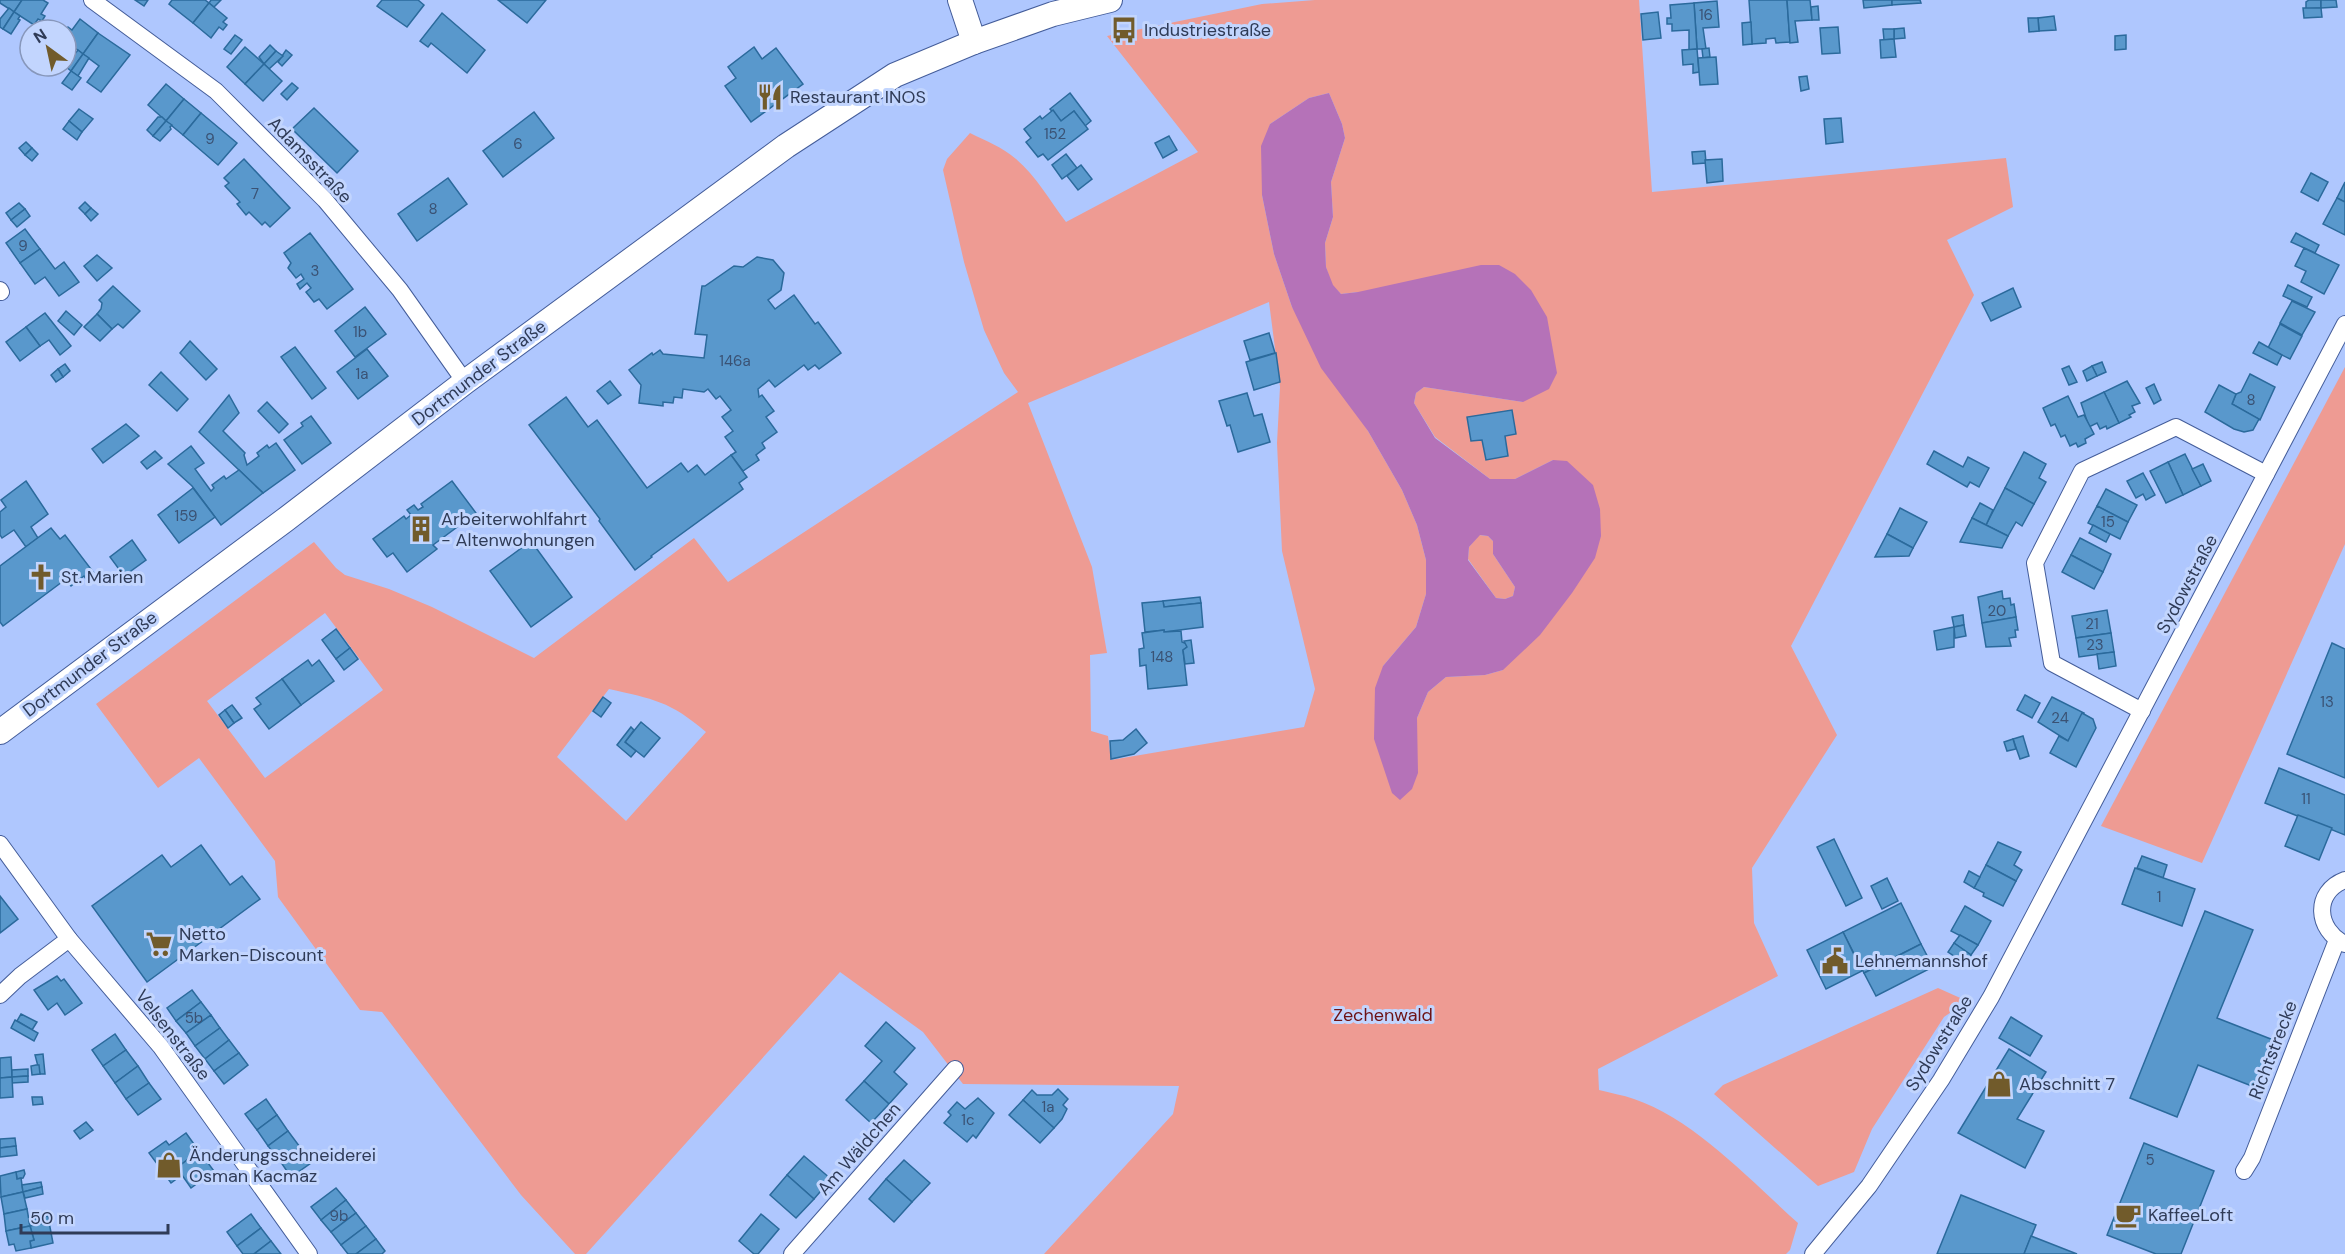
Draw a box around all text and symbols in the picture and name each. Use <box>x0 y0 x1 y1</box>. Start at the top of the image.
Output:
house number: 16 <box>1699 5 1713 25</box>
bus stop icon: Industriestraße <box>1109 15 1139 45</box>
north arrow <box>18 18 78 78</box>
place label: Industriestraße <box>1144 18 1271 42</box>
text: N <box>29 24 51 48</box>
restaurant icon: Restaurant INOS <box>755 82 785 112</box>
place label: Restaurant INOS <box>790 85 926 109</box>
street label: Adamsstraße <box>263 112 357 208</box>
house number: 152 <box>1044 124 1066 144</box>
house number: 9 <box>205 129 215 149</box>
house number: 6 <box>513 134 523 154</box>
house number: 7 <box>251 184 259 204</box>
house number: 8 <box>428 199 438 219</box>
house number: 9 <box>18 236 28 256</box>
house number: 3 <box>311 261 319 281</box>
street label: Dortmunder Straße <box>407 315 551 431</box>
house number: 1b <box>353 322 367 342</box>
house number: 146a <box>719 351 751 371</box>
house number: 1a <box>356 364 368 384</box>
house number: 8 <box>2246 390 2256 410</box>
house number: 159 <box>175 506 197 526</box>
place label: Arbeiterwohlfahrt - Altenwohnungen <box>441 507 595 552</box>
house number: 15 <box>2101 512 2115 532</box>
building icon: Arbeiterwohlfahrt - Altenwohnungen <box>406 514 436 544</box>
street label: Sydowstraße <box>2151 530 2223 638</box>
church icon: St. Marien <box>26 562 56 592</box>
place label: St. Marien <box>61 565 143 589</box>
house number: 20 <box>1988 601 2006 621</box>
street label: Dortmunder Straße <box>18 606 162 722</box>
house number: 21 <box>2085 614 2099 634</box>
house number: 23 <box>2086 635 2104 655</box>
house number: 148 <box>1151 647 1173 667</box>
house number: 13 <box>2320 692 2334 712</box>
house number: 24 <box>2051 708 2069 728</box>
house number: 11 <box>2301 789 2311 809</box>
house number: 1 <box>2157 887 2161 907</box>
place label: Netto Marken-Discount <box>179 922 324 967</box>
supermarket icon: Netto Marken-Discount <box>144 929 174 959</box>
public building icon: Lehnemannshof <box>1820 946 1850 976</box>
place label: Lehnemannshof <box>1855 949 1988 973</box>
street label: Velsenstraße <box>130 985 216 1085</box>
street label: Sydowstraße <box>1900 990 1978 1096</box>
street label: Richtstrecke <box>2243 997 2303 1103</box>
park label: Zechenwald <box>1333 1003 1433 1027</box>
house number: 5b <box>185 1008 203 1028</box>
shop icon: Abschnitt 7 <box>1984 1069 2014 1099</box>
place label: Abschnitt 7 <box>2019 1072 2115 1096</box>
street label: Am Wäldchen <box>812 1097 906 1201</box>
house number: 1a <box>1042 1097 1054 1117</box>
house number: 1c <box>961 1110 975 1130</box>
place label: Änderungsschneiderei Osman Kacmaz <box>189 1143 376 1188</box>
shop icon: Änderungsschneiderei Osman Kacmaz <box>154 1150 184 1180</box>
house number: 5 <box>2145 1150 2155 1170</box>
scale bar <box>21 1197 168 1235</box>
cafe icon: KaffeeLoft <box>2113 1200 2143 1230</box>
place label: KaffeeLoft <box>2148 1203 2233 1227</box>
text: 50 m <box>30 1206 74 1230</box>
house number: 9b <box>330 1206 348 1226</box>

